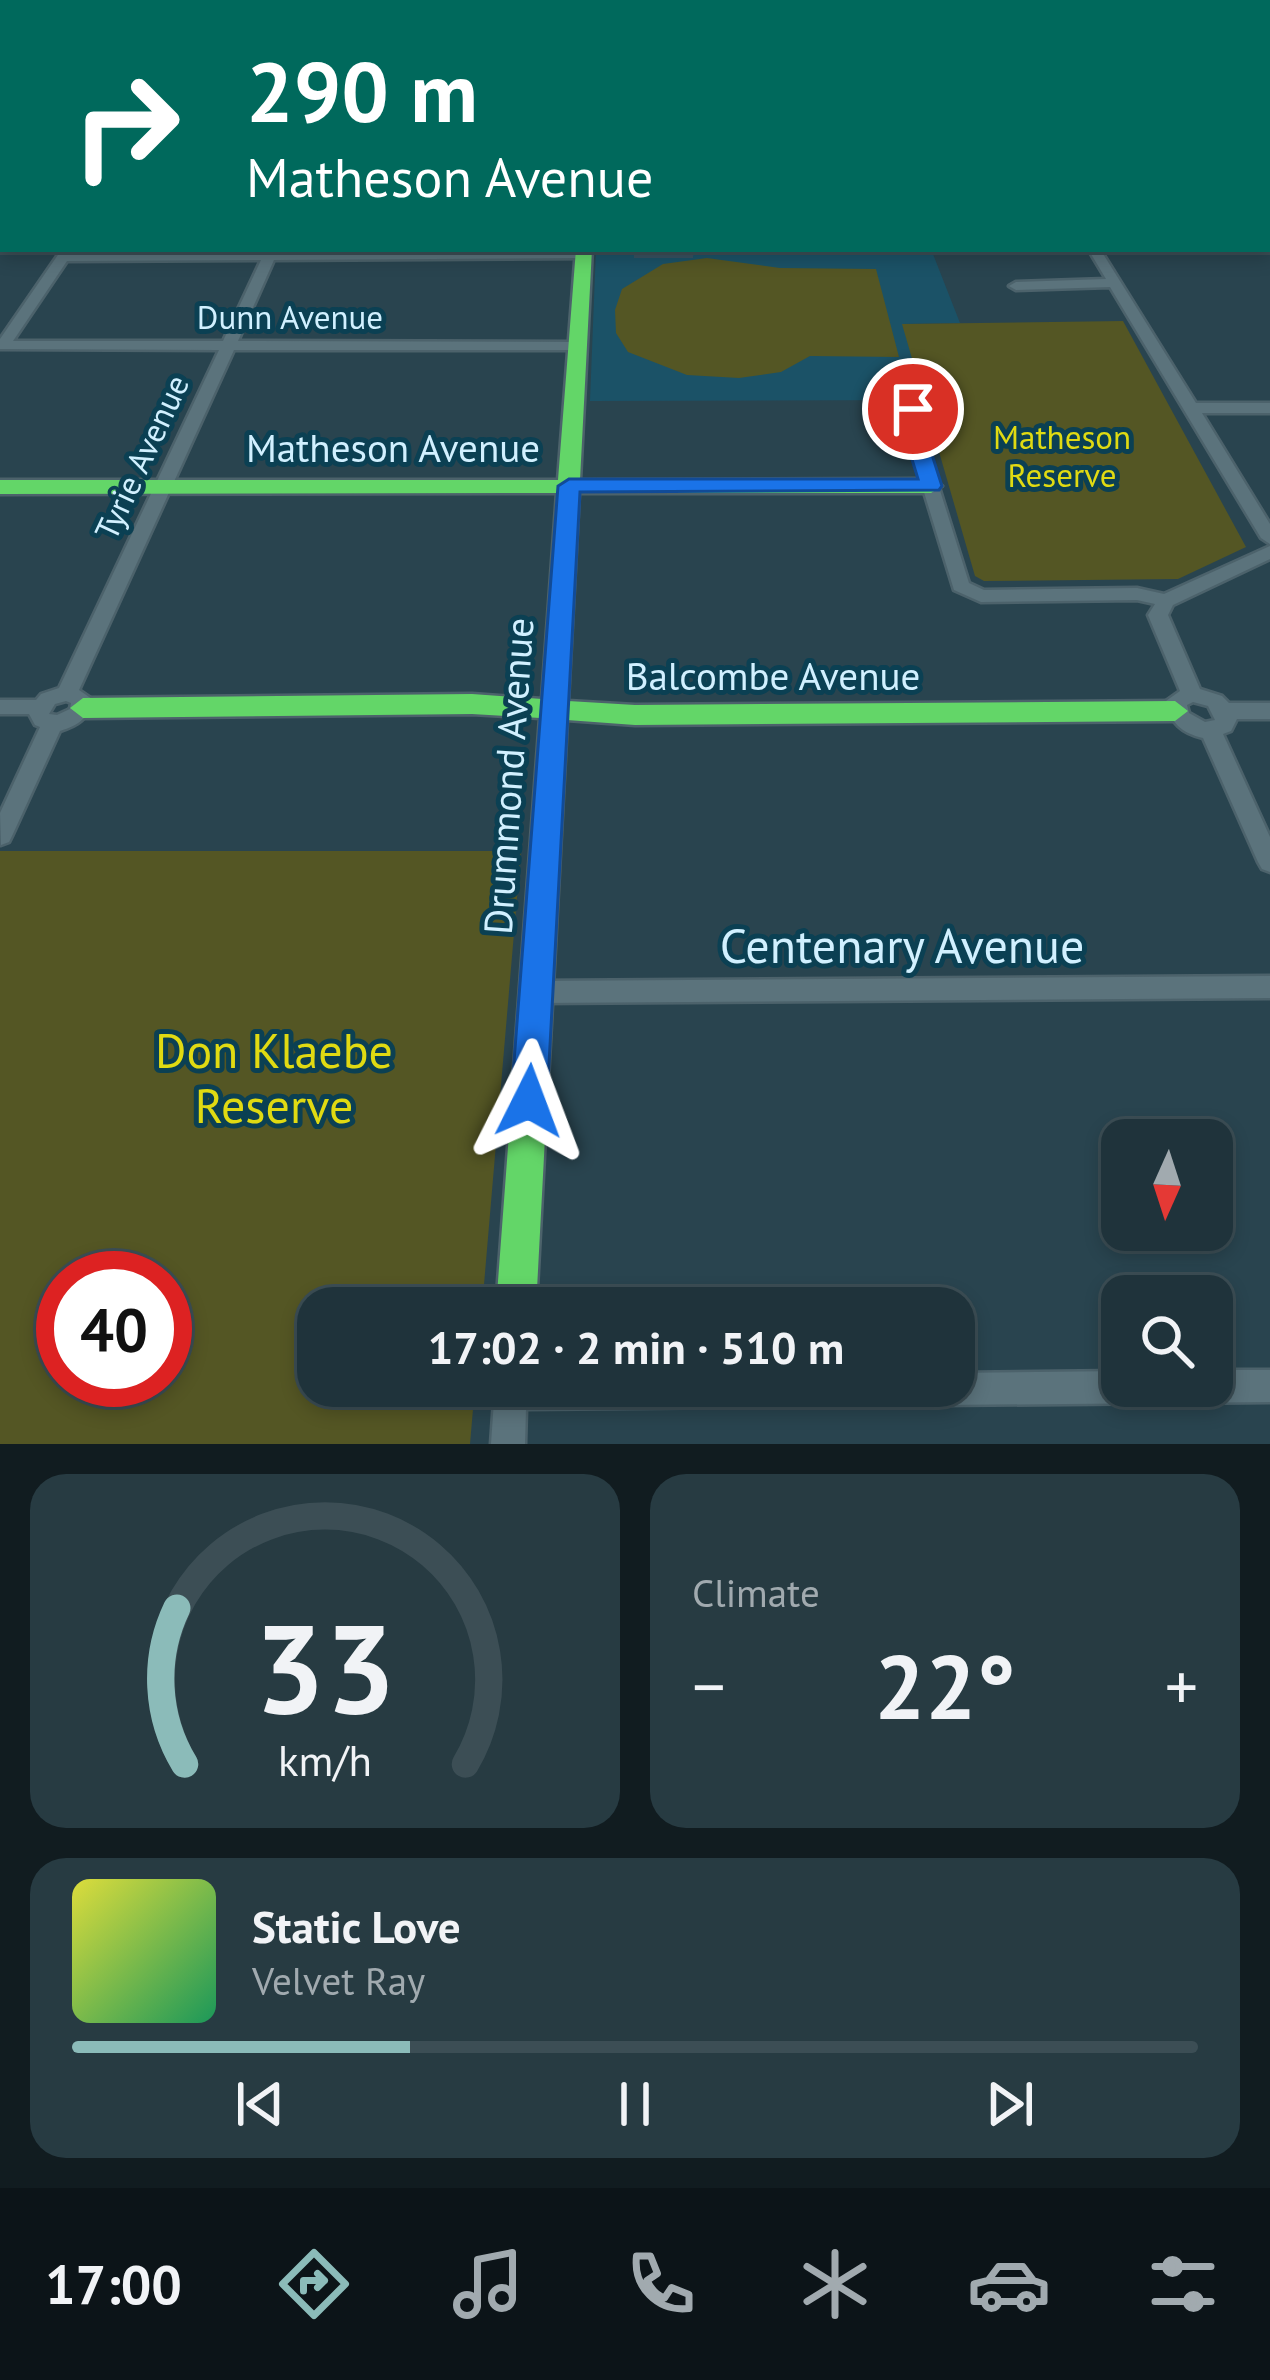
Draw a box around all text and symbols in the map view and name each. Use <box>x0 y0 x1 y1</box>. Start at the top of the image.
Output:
text: 290 m <box>246 36 478 145</box>
icon: right <box>48 48 204 204</box>
text: Matheson Avenue <box>246 142 653 212</box>
street label: Dunn Avenue <box>197 295 383 338</box>
pin <box>862 358 964 460</box>
street label: Tyrie Avenue <box>84 368 198 546</box>
icon: arrive <box>880 376 946 442</box>
park label: Matheson Reserve <box>993 415 1131 496</box>
street label: Matheson Avenue <box>246 422 540 473</box>
street label: Drummond Avenue <box>471 616 545 936</box>
street label: Balcombe Avenue <box>626 650 920 701</box>
street label: Centenary Avenue <box>720 914 1084 976</box>
park label: Don Klaebe Reserve <box>155 1019 393 1136</box>
position arrow <box>466 1038 592 1164</box>
north arrow <box>1101 1119 1233 1251</box>
map controls <box>1101 1119 1233 1407</box>
speed limit sign: 40 <box>36 1251 192 1407</box>
button: search <box>1101 1275 1233 1407</box>
text: 17:02 · 2 min · 510 m <box>428 1318 844 1376</box>
text: Climate <box>692 1567 820 1618</box>
text: 33 <box>254 1586 396 1747</box>
text: 22° <box>874 1627 1016 1744</box>
text: − <box>692 1643 725 1728</box>
text: + <box>1165 1643 1198 1728</box>
text: km/h <box>278 1732 372 1788</box>
text: Static Love <box>252 1897 461 1955</box>
text: Velvet Ray <box>252 1955 425 2006</box>
icon: previous <box>227 2071 293 2137</box>
icon: pause <box>602 2071 668 2137</box>
icon: next <box>977 2071 1043 2137</box>
icon: directions <box>272 2242 356 2326</box>
icon: music <box>446 2242 530 2326</box>
icon: phone <box>619 2242 703 2326</box>
icon: climate <box>793 2242 877 2326</box>
icon: car <box>967 2242 1051 2326</box>
icon: filters <box>1141 2242 1225 2326</box>
text: 17:00 <box>45 2249 182 2319</box>

